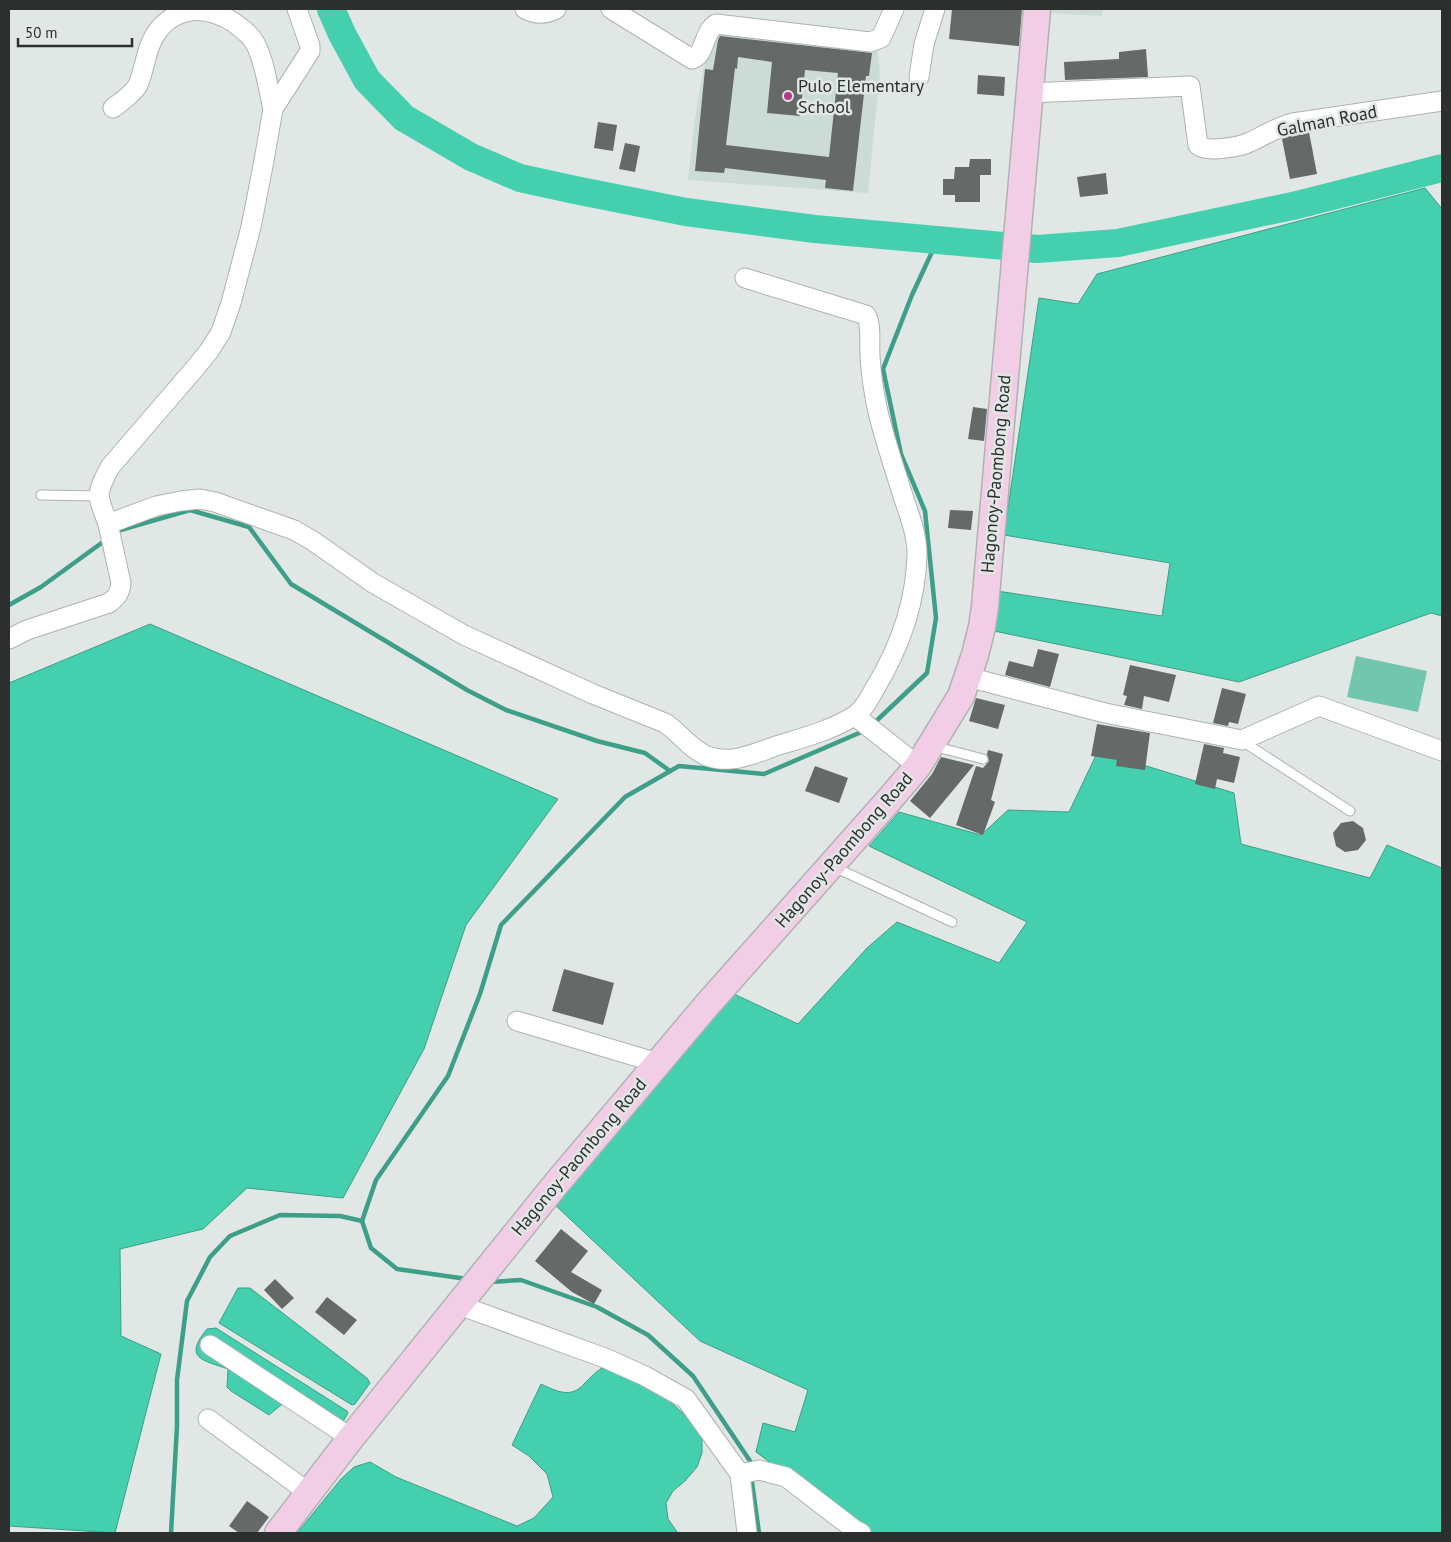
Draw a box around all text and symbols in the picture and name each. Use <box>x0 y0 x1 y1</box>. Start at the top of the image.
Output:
scale bar <box>18 15 131 47</box>
text: 50 m <box>25 23 58 42</box>
place label: Pulo Elementary School <box>798 74 925 118</box>
marker: Pulo Elementary School <box>782 90 794 102</box>
street label: Galman Road <box>1275 100 1379 141</box>
street label: Hagonoy-Paombong Road <box>975 374 1016 574</box>
street label: Hagonoy-Paombong Road <box>770 767 918 932</box>
street label: Hagonoy-Paombong Road <box>506 1073 651 1240</box>

